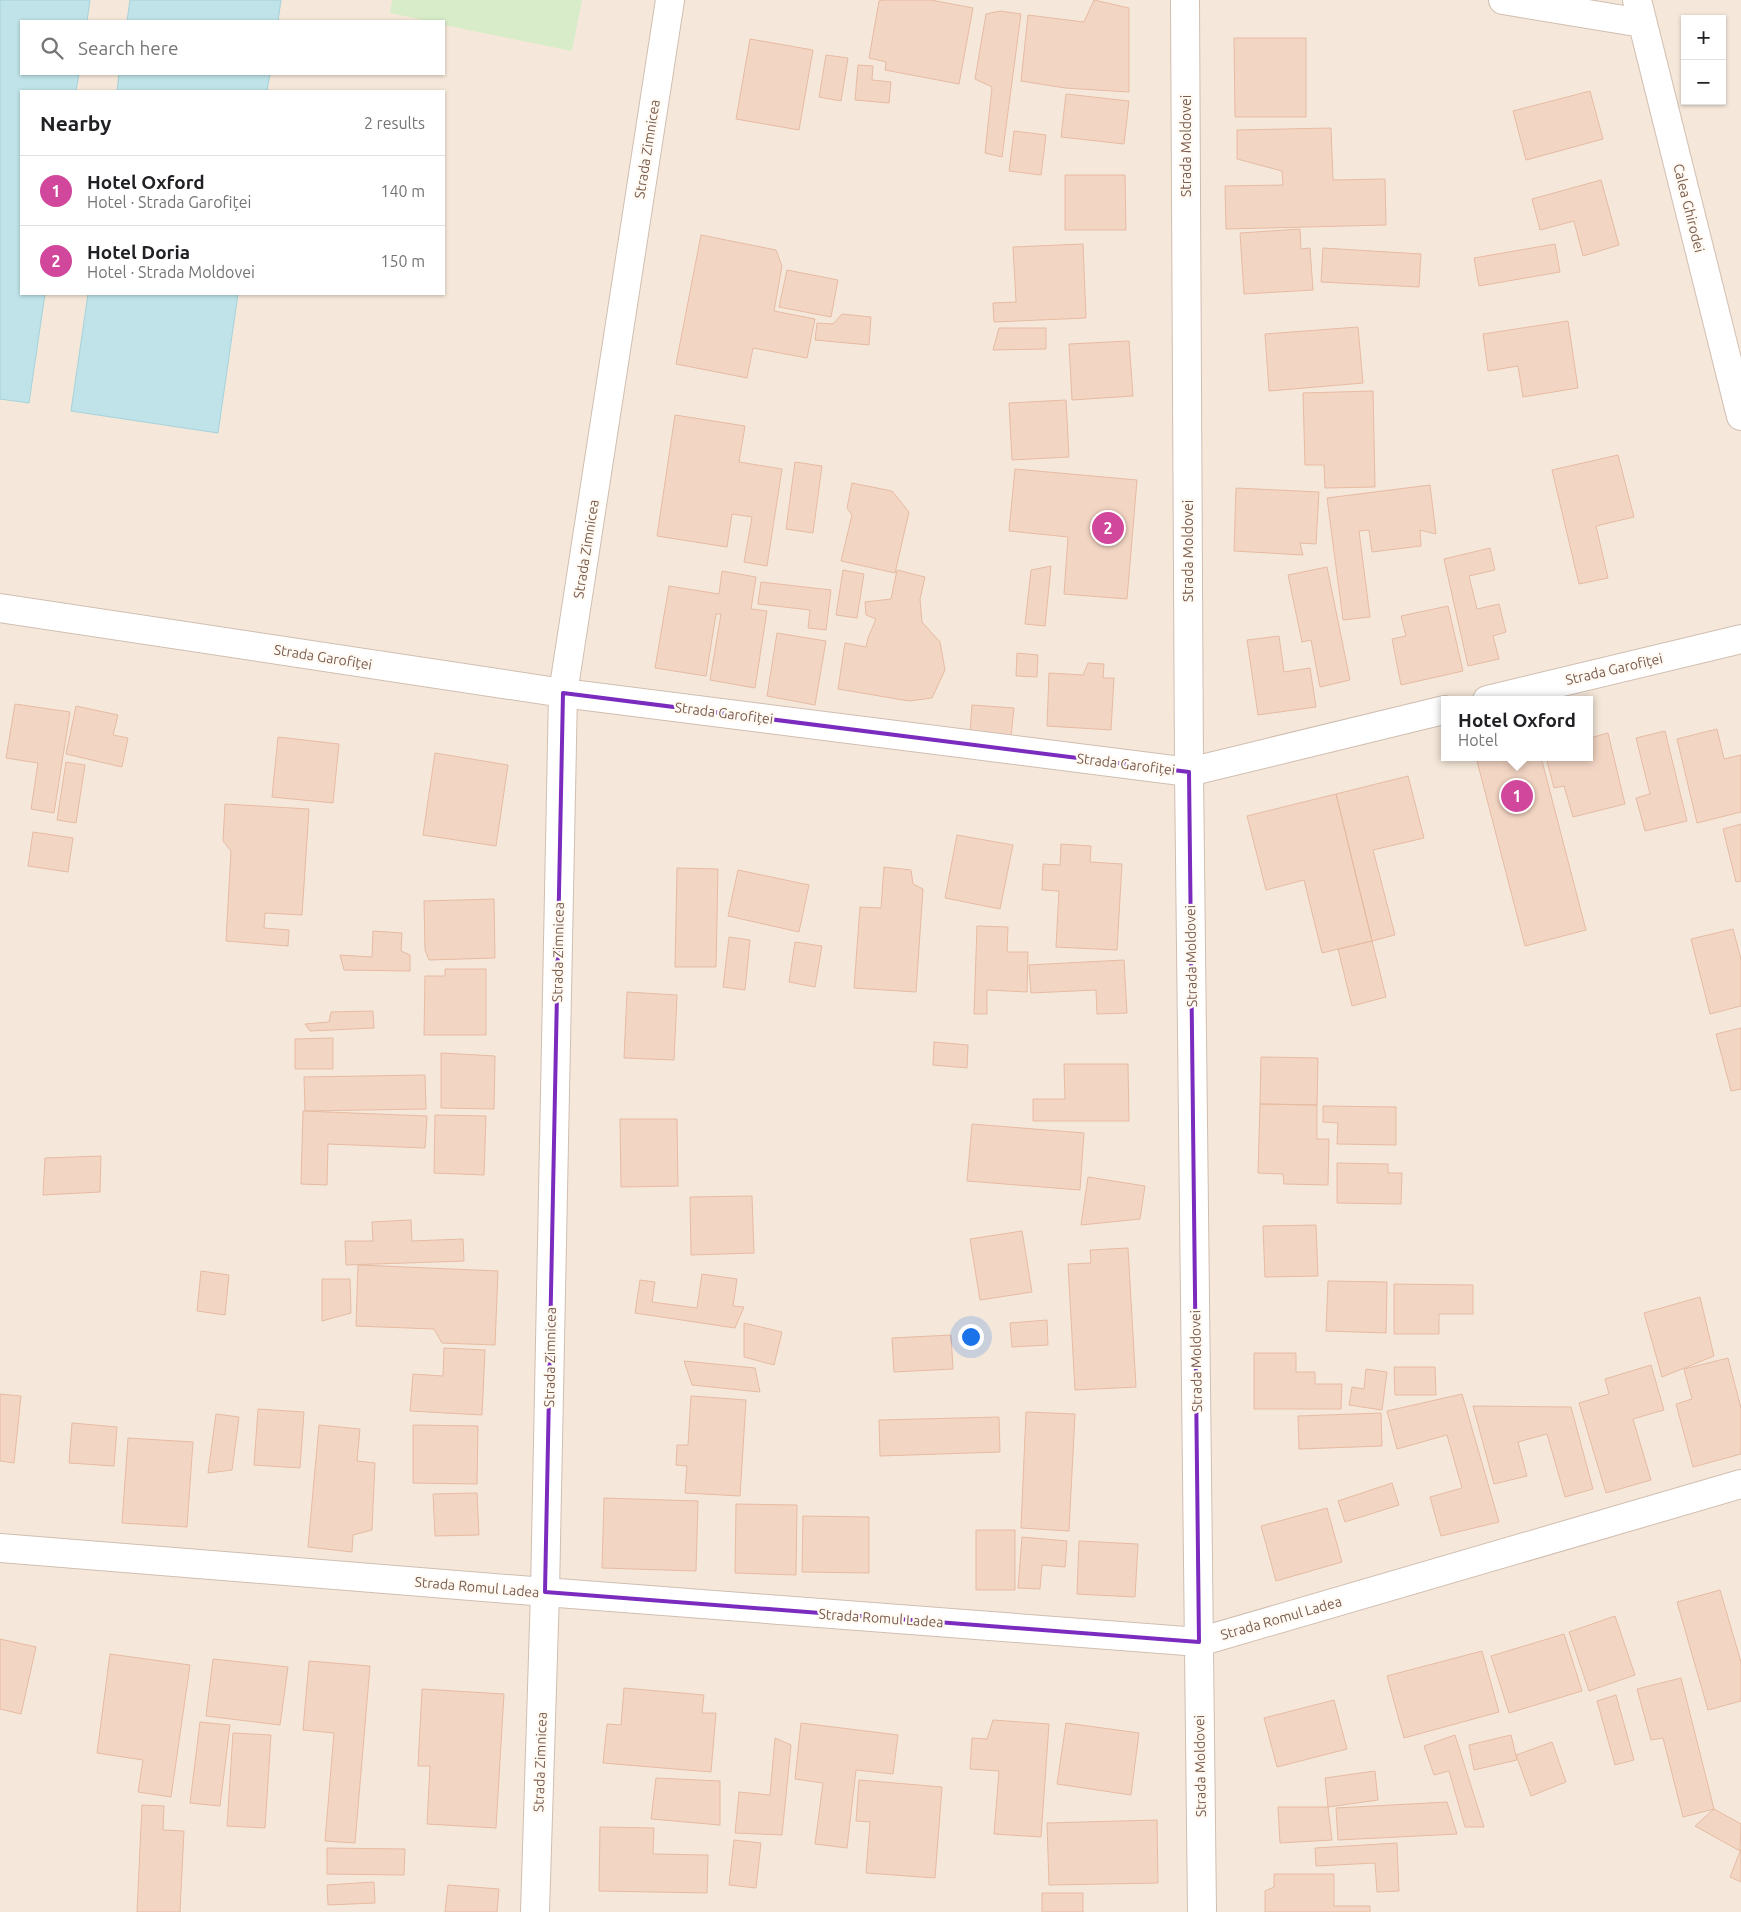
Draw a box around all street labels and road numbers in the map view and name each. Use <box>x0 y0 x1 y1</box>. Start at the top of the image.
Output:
street label: Strada Moldovei <box>1178 95 1194 197</box>
street label: Strada Zimnicea <box>631 98 663 200</box>
street label: Calea Ghirodei <box>1670 162 1708 254</box>
street label: Strada Zimnicea <box>570 498 602 600</box>
street label: Strada Moldovei <box>1180 500 1196 602</box>
street label: Strada Garofiței <box>273 641 373 673</box>
street label: Strada Garofiței <box>1564 650 1664 688</box>
street label: Strada Garofiței <box>674 699 774 727</box>
street label: Strada Garofiței <box>1076 750 1176 778</box>
street label: Strada Zimnicea <box>549 902 567 1002</box>
street label: Strada Moldovei <box>1182 905 1200 1007</box>
street label: Strada Zimnicea <box>541 1307 559 1407</box>
street label: Strada Moldovei <box>1187 1310 1205 1412</box>
street label: Strada Romul Ladea <box>414 1574 540 1600</box>
street label: Strada Romul Ladea <box>1219 1593 1343 1643</box>
street label: Strada Romul Ladea <box>818 1606 944 1630</box>
street label: Strada Zimnicea <box>530 1712 550 1812</box>
street label: Strada Moldovei <box>1191 1715 1209 1817</box>

